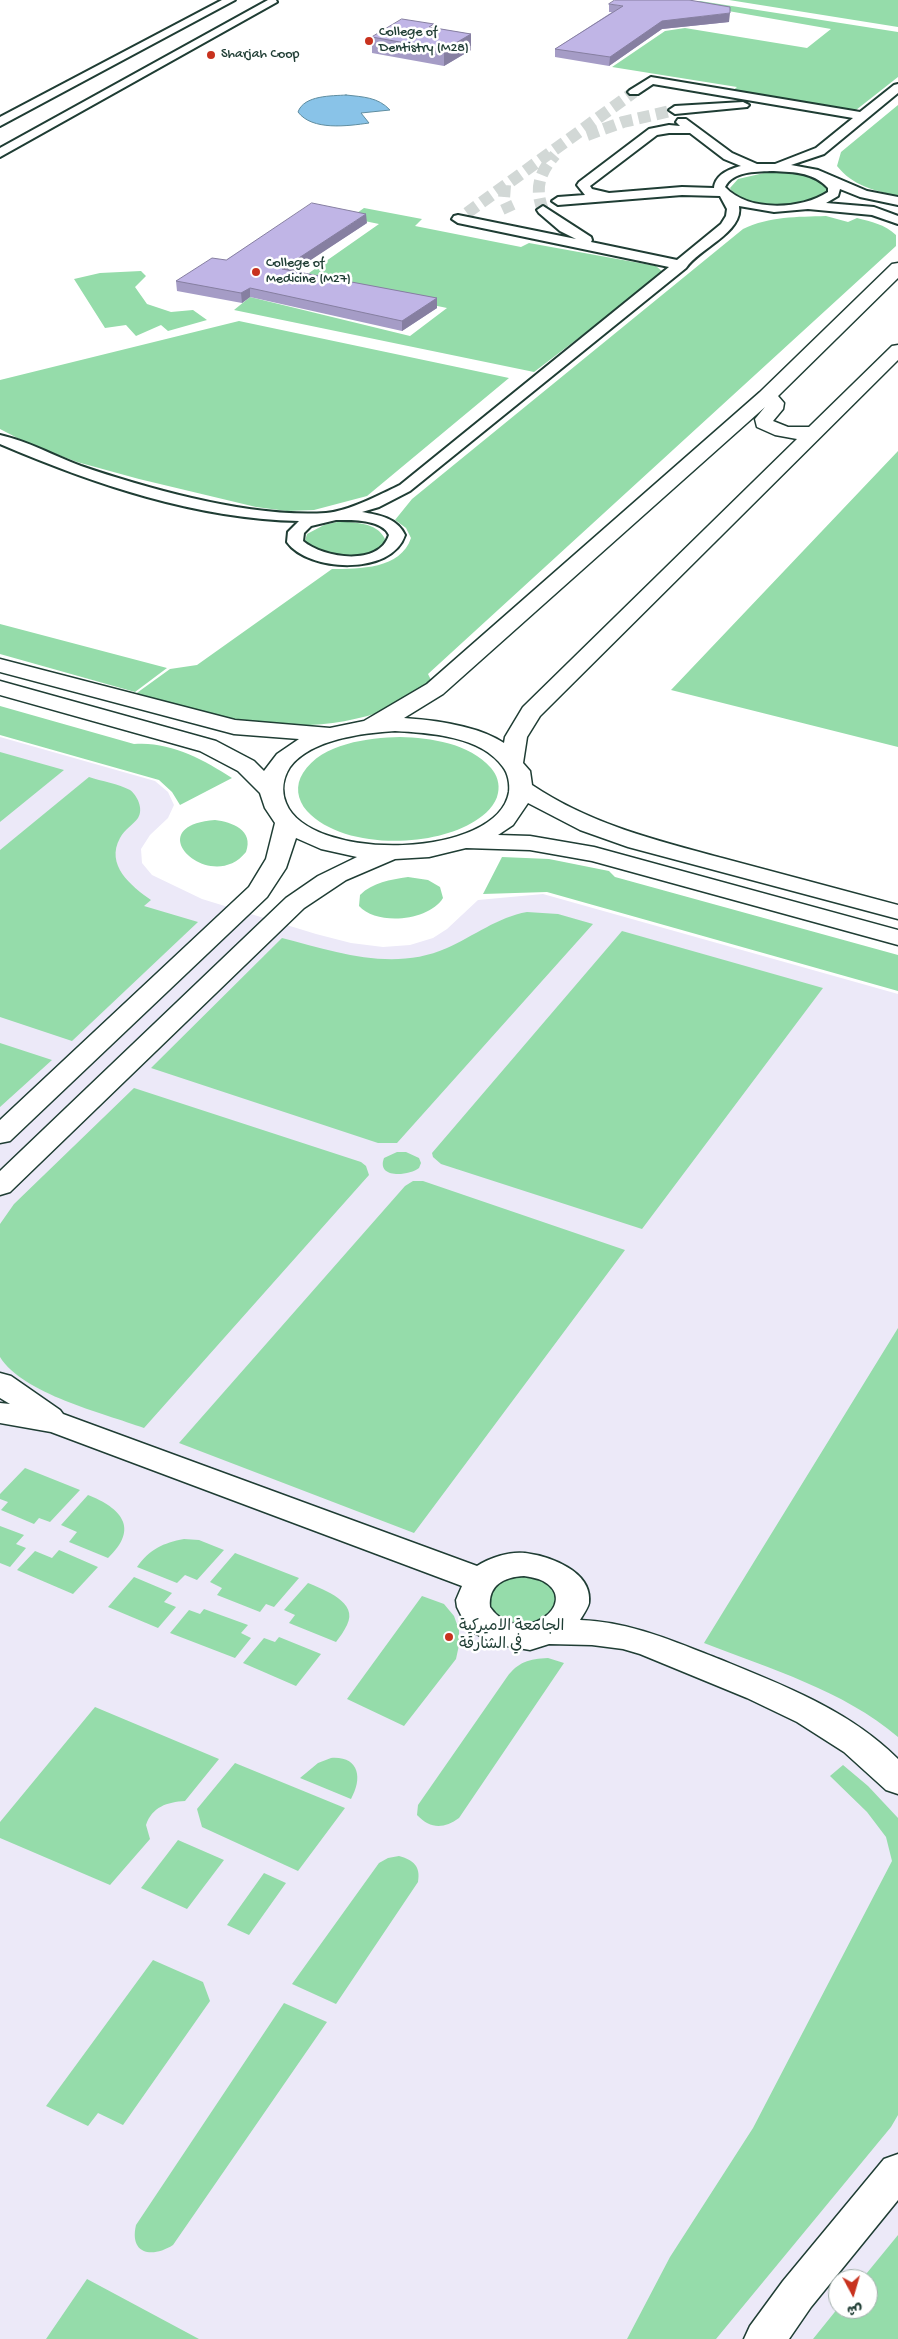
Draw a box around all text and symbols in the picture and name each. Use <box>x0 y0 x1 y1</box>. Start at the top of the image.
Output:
place label: College of Dentistry (M28) <box>379 25 469 58</box>
marker: College of Dentistry (M28) <box>363 35 375 47</box>
place label: Sharjah Coop <box>221 47 299 63</box>
marker: Sharjah Coop <box>205 49 217 61</box>
place label: College of Medicine (M27) <box>266 256 351 288</box>
marker: College of Medicine (M27) <box>250 266 262 278</box>
place label: الجامعة الاميركية في الشارقة <box>459 1618 564 1656</box>
marker: الجامعة الاميركية في الشارقة <box>443 1631 455 1643</box>
north arrow <box>828 2269 878 2319</box>
text: ش <box>846 2299 863 2318</box>

